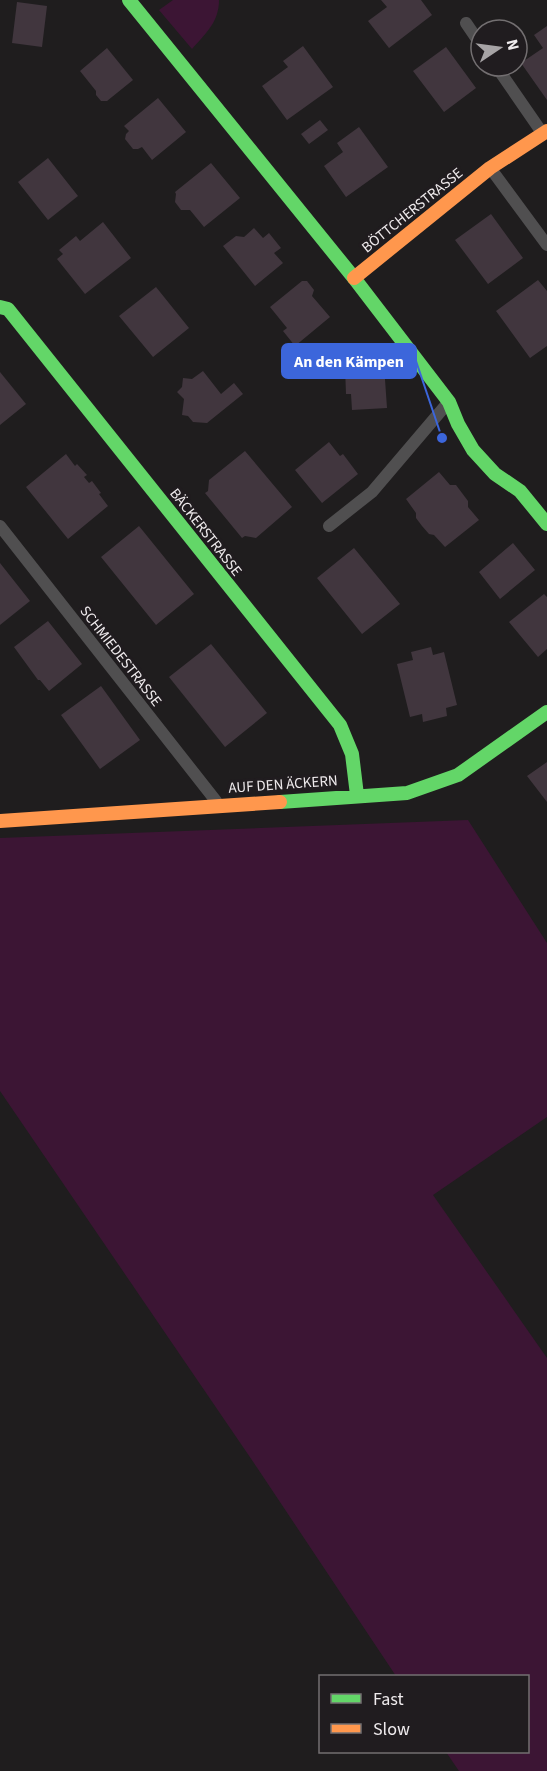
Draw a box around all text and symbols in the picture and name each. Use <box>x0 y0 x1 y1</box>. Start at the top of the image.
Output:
north arrow <box>469 18 529 78</box>
text: N <box>501 37 525 53</box>
street label: BÖTTCHERSTRASSE <box>357 163 467 258</box>
callout: An den Kämpen <box>282 344 416 378</box>
text: An den Kämpen <box>293 351 404 373</box>
street label: BÄCKERSTRASSE <box>165 484 247 581</box>
street label: SCHMIEDESTRASSE <box>75 602 167 711</box>
street label: AUF DEN ÄCKERN <box>228 770 338 799</box>
legend <box>319 1675 529 1753</box>
text: Fast <box>373 1687 404 1712</box>
text: Slow <box>373 1717 410 1742</box>

